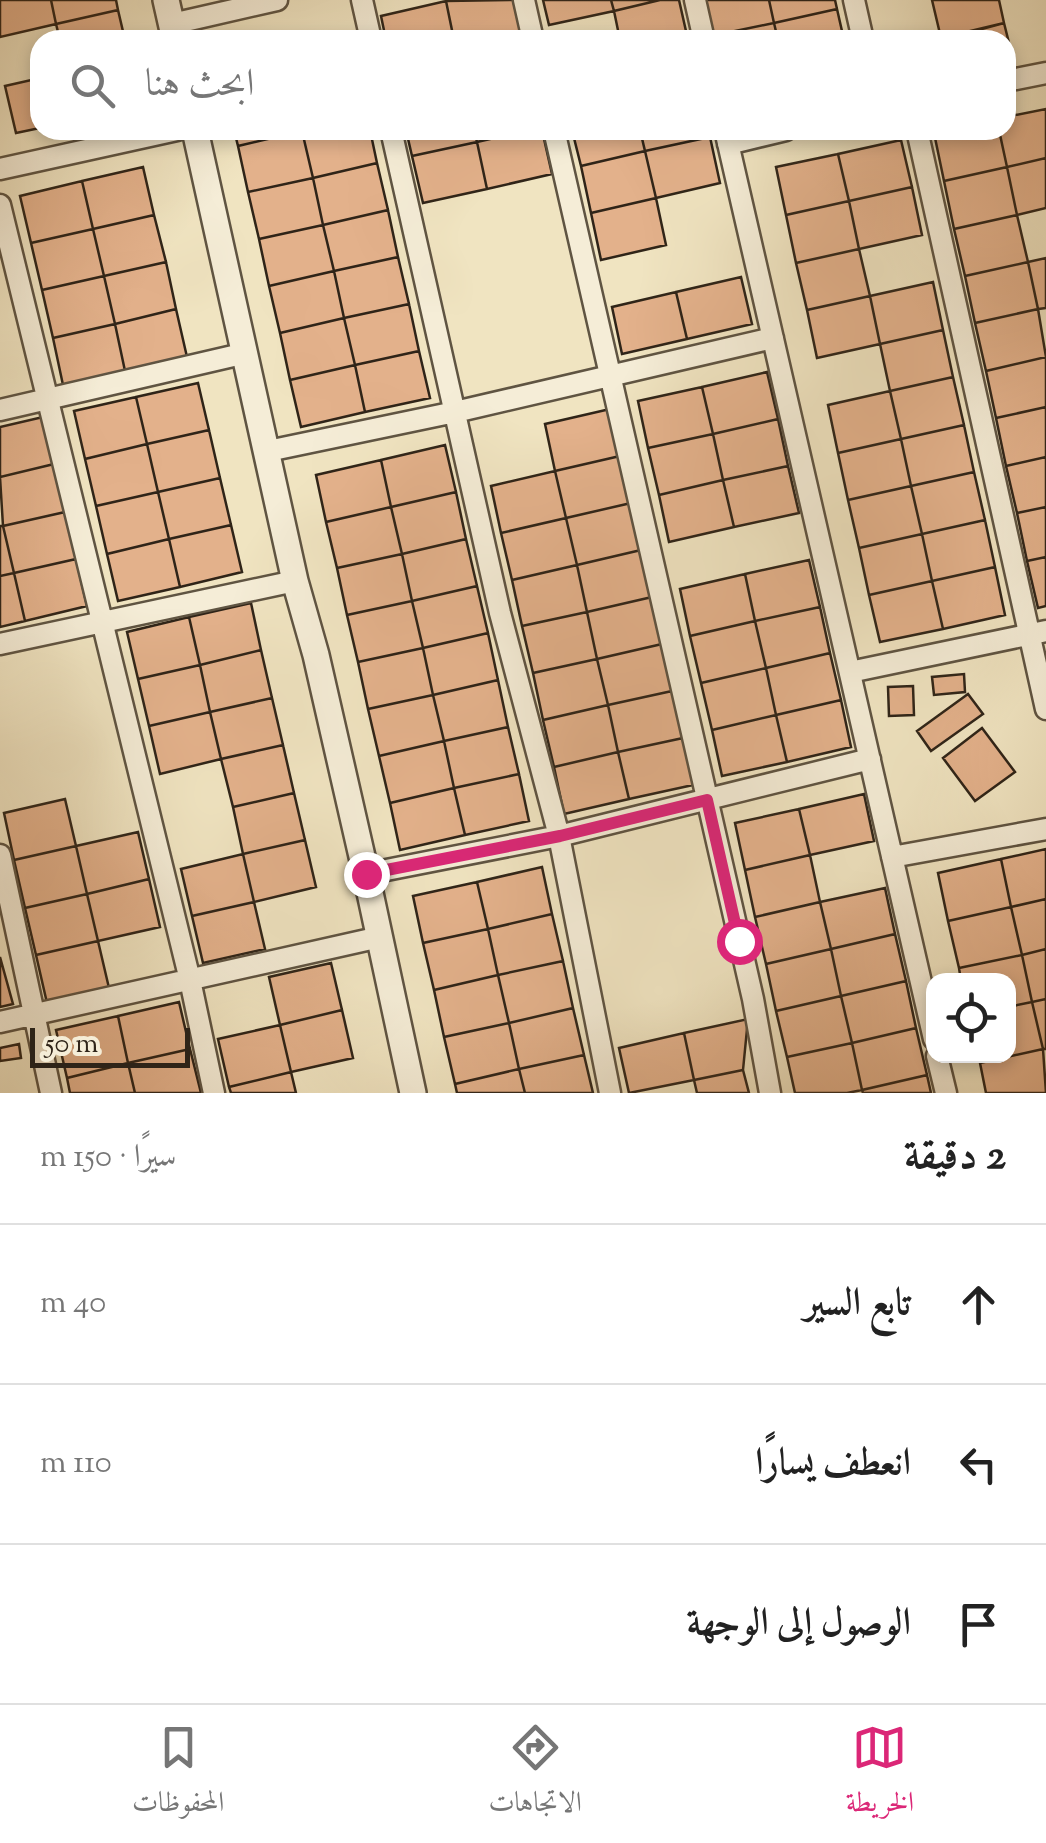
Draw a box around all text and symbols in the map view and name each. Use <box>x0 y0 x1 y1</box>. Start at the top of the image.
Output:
search box <box>30 30 1016 140</box>
icon: search <box>65 58 120 113</box>
text: ابحث هنا <box>145 59 254 113</box>
route end <box>344 852 390 898</box>
route start <box>717 919 763 965</box>
map controls <box>926 973 1016 1063</box>
button: locate <box>926 973 1016 1063</box>
scale bar <box>30 1023 190 1068</box>
text: 50 m <box>45 1025 99 1065</box>
text: 2 دقيقة <box>904 1128 1006 1188</box>
text: سيرًا · 150 m <box>40 1135 176 1181</box>
icon: ahead <box>951 1277 1006 1332</box>
text: تابع السير <box>804 1278 911 1332</box>
text: 40 m <box>40 1281 106 1327</box>
icon: left <box>951 1437 1006 1492</box>
text: انعطف يسارًا <box>755 1438 911 1492</box>
text: 110 m <box>40 1441 112 1487</box>
icon: arrive <box>951 1597 1006 1652</box>
text: الوصول إلى الوجهة <box>687 1598 911 1652</box>
tab: المحفوظات <box>132 1720 224 1829</box>
tab: الاتجاهات <box>488 1720 582 1829</box>
tab: الخريطة <box>846 1720 914 1829</box>

